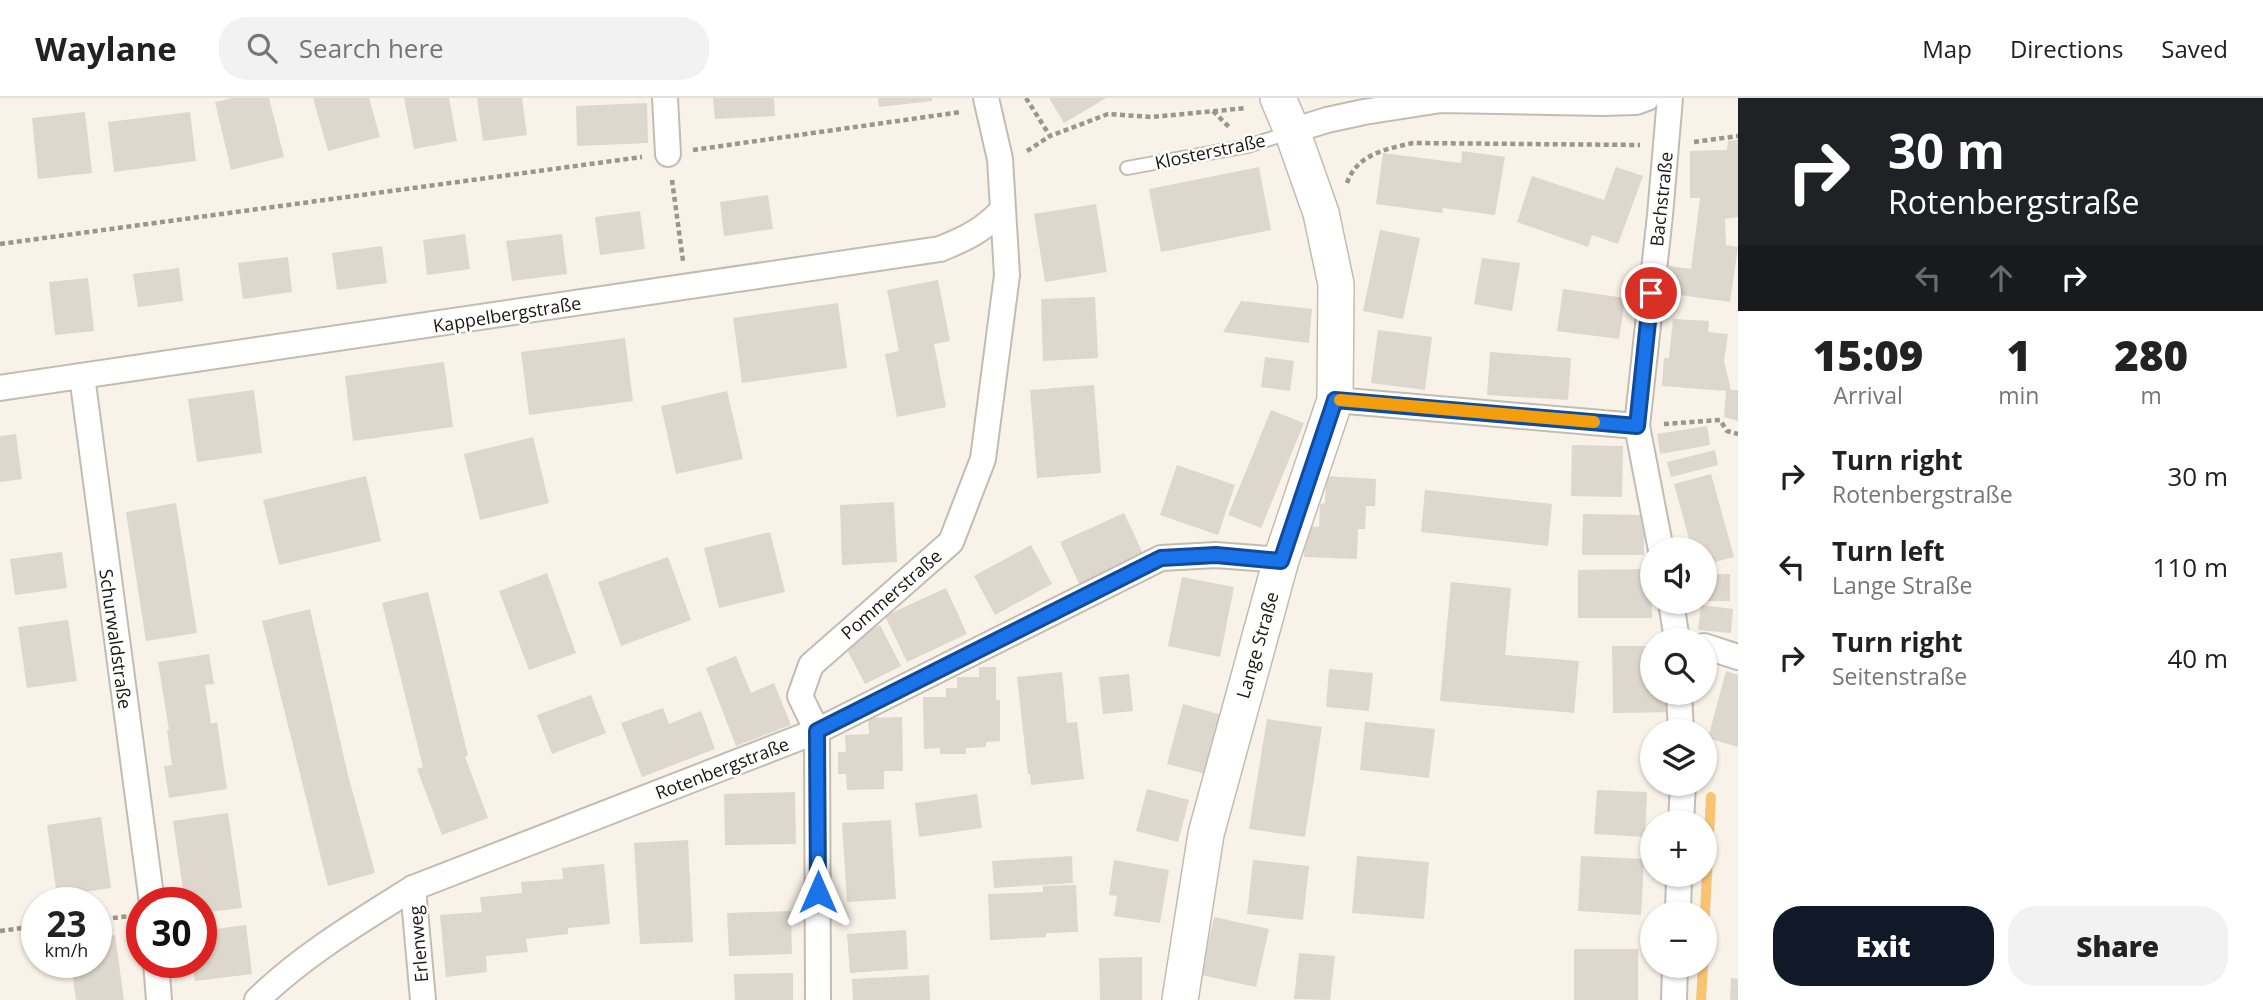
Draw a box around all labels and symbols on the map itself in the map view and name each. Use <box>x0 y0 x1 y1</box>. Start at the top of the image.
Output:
street label: Klosterstraße <box>1152 128 1268 174</box>
street label: Bachstraße <box>1644 151 1678 247</box>
pin <box>1621 263 1681 323</box>
street label: Kappelbergstraße <box>431 290 583 338</box>
street label: Pommerstraße <box>836 544 946 644</box>
street label: Schurwaldstraße <box>94 567 138 711</box>
street label: Lange Straße <box>1230 589 1284 701</box>
street label: Rotenbergstraße <box>652 731 792 805</box>
position arrow <box>781 855 855 929</box>
speed limit sign: 30 <box>126 887 217 978</box>
street label: Erlenweg <box>403 904 433 983</box>

